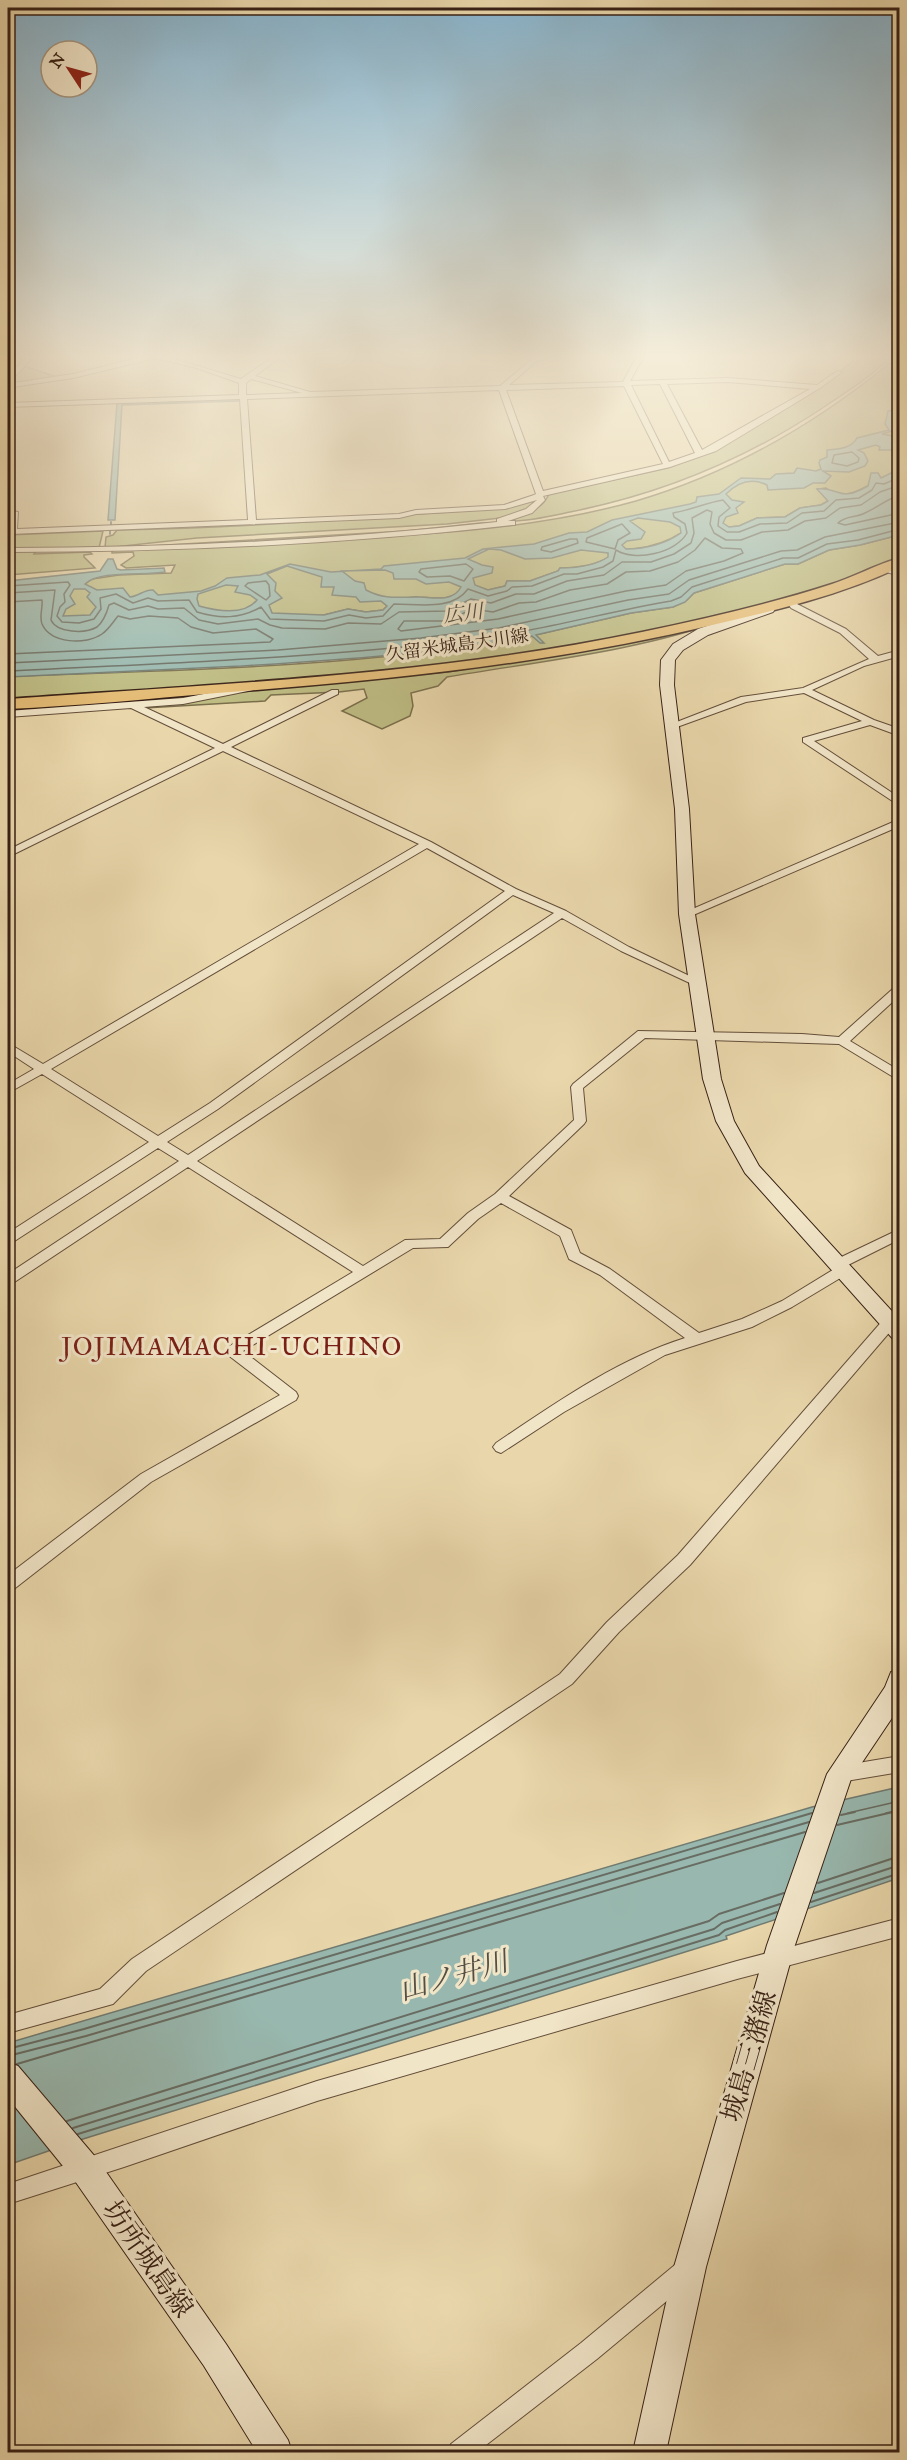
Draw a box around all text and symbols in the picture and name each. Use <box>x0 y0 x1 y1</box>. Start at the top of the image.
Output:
north arrow <box>39 39 99 99</box>
text: N <box>46 49 69 72</box>
water label: 広川 <box>442 598 486 627</box>
street label: 久留米城島大川線 <box>384 624 530 666</box>
district label: JOJIMAMACHI-UCHINO <box>58 1330 403 1362</box>
water label: 山ノ井川 <box>394 1942 515 2008</box>
street label: 城島三潴線 <box>714 1986 783 2125</box>
street label: 坊所城島線 <box>96 2194 201 2323</box>

